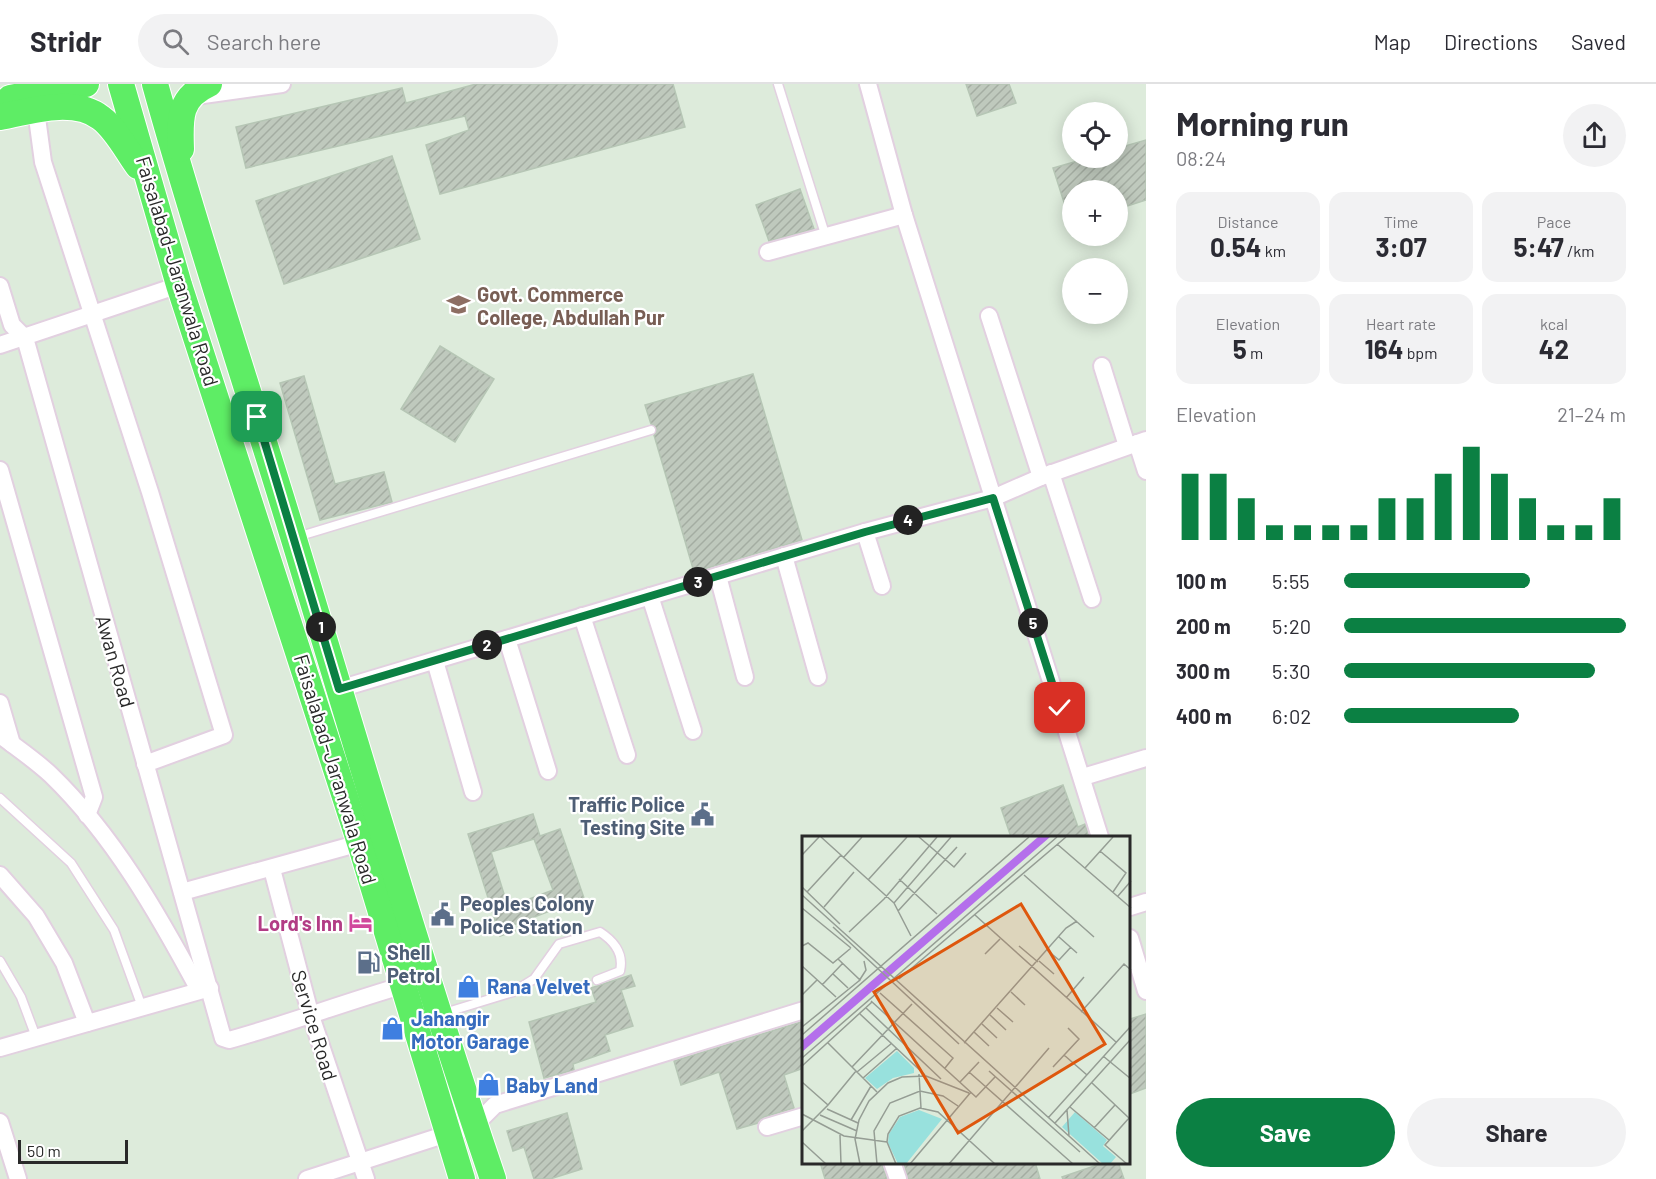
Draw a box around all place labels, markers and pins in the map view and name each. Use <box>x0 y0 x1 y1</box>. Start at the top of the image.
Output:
place label: Govt. Commerce College, Abdullah Pur <box>477 282 665 329</box>
school or university icon: Govt. Commerce College, Abdullah Pur <box>446 292 472 318</box>
pin <box>231 391 282 442</box>
pin: 4 <box>893 505 923 535</box>
pin: 3 <box>683 567 713 597</box>
pin: 5 <box>1018 608 1048 638</box>
pin: 1 <box>306 612 336 642</box>
pin: 2 <box>472 630 502 660</box>
pin <box>1034 682 1085 733</box>
place label: Traffic Police Testing Site <box>568 792 685 839</box>
public building icon: Traffic Police Testing Site <box>690 802 716 828</box>
place label: Peoples Colony Police Station <box>460 891 594 938</box>
public building icon: Peoples Colony Police Station <box>429 901 455 927</box>
hotel icon: Lord's Inn <box>348 910 374 936</box>
place label: Lord's Inn <box>258 911 343 935</box>
place label: Shell Petrol <box>387 940 440 987</box>
fuel station icon: Shell Petrol <box>356 950 382 976</box>
shop icon: Rana Velvet <box>456 973 482 999</box>
place label: Rana Velvet <box>487 974 590 998</box>
place label: Jahangir Motor Garage <box>411 1006 529 1053</box>
shop icon: Jahangir Motor Garage <box>380 1016 406 1042</box>
shop icon: Baby Land <box>475 1072 501 1098</box>
place label: Baby Land <box>506 1073 598 1097</box>

